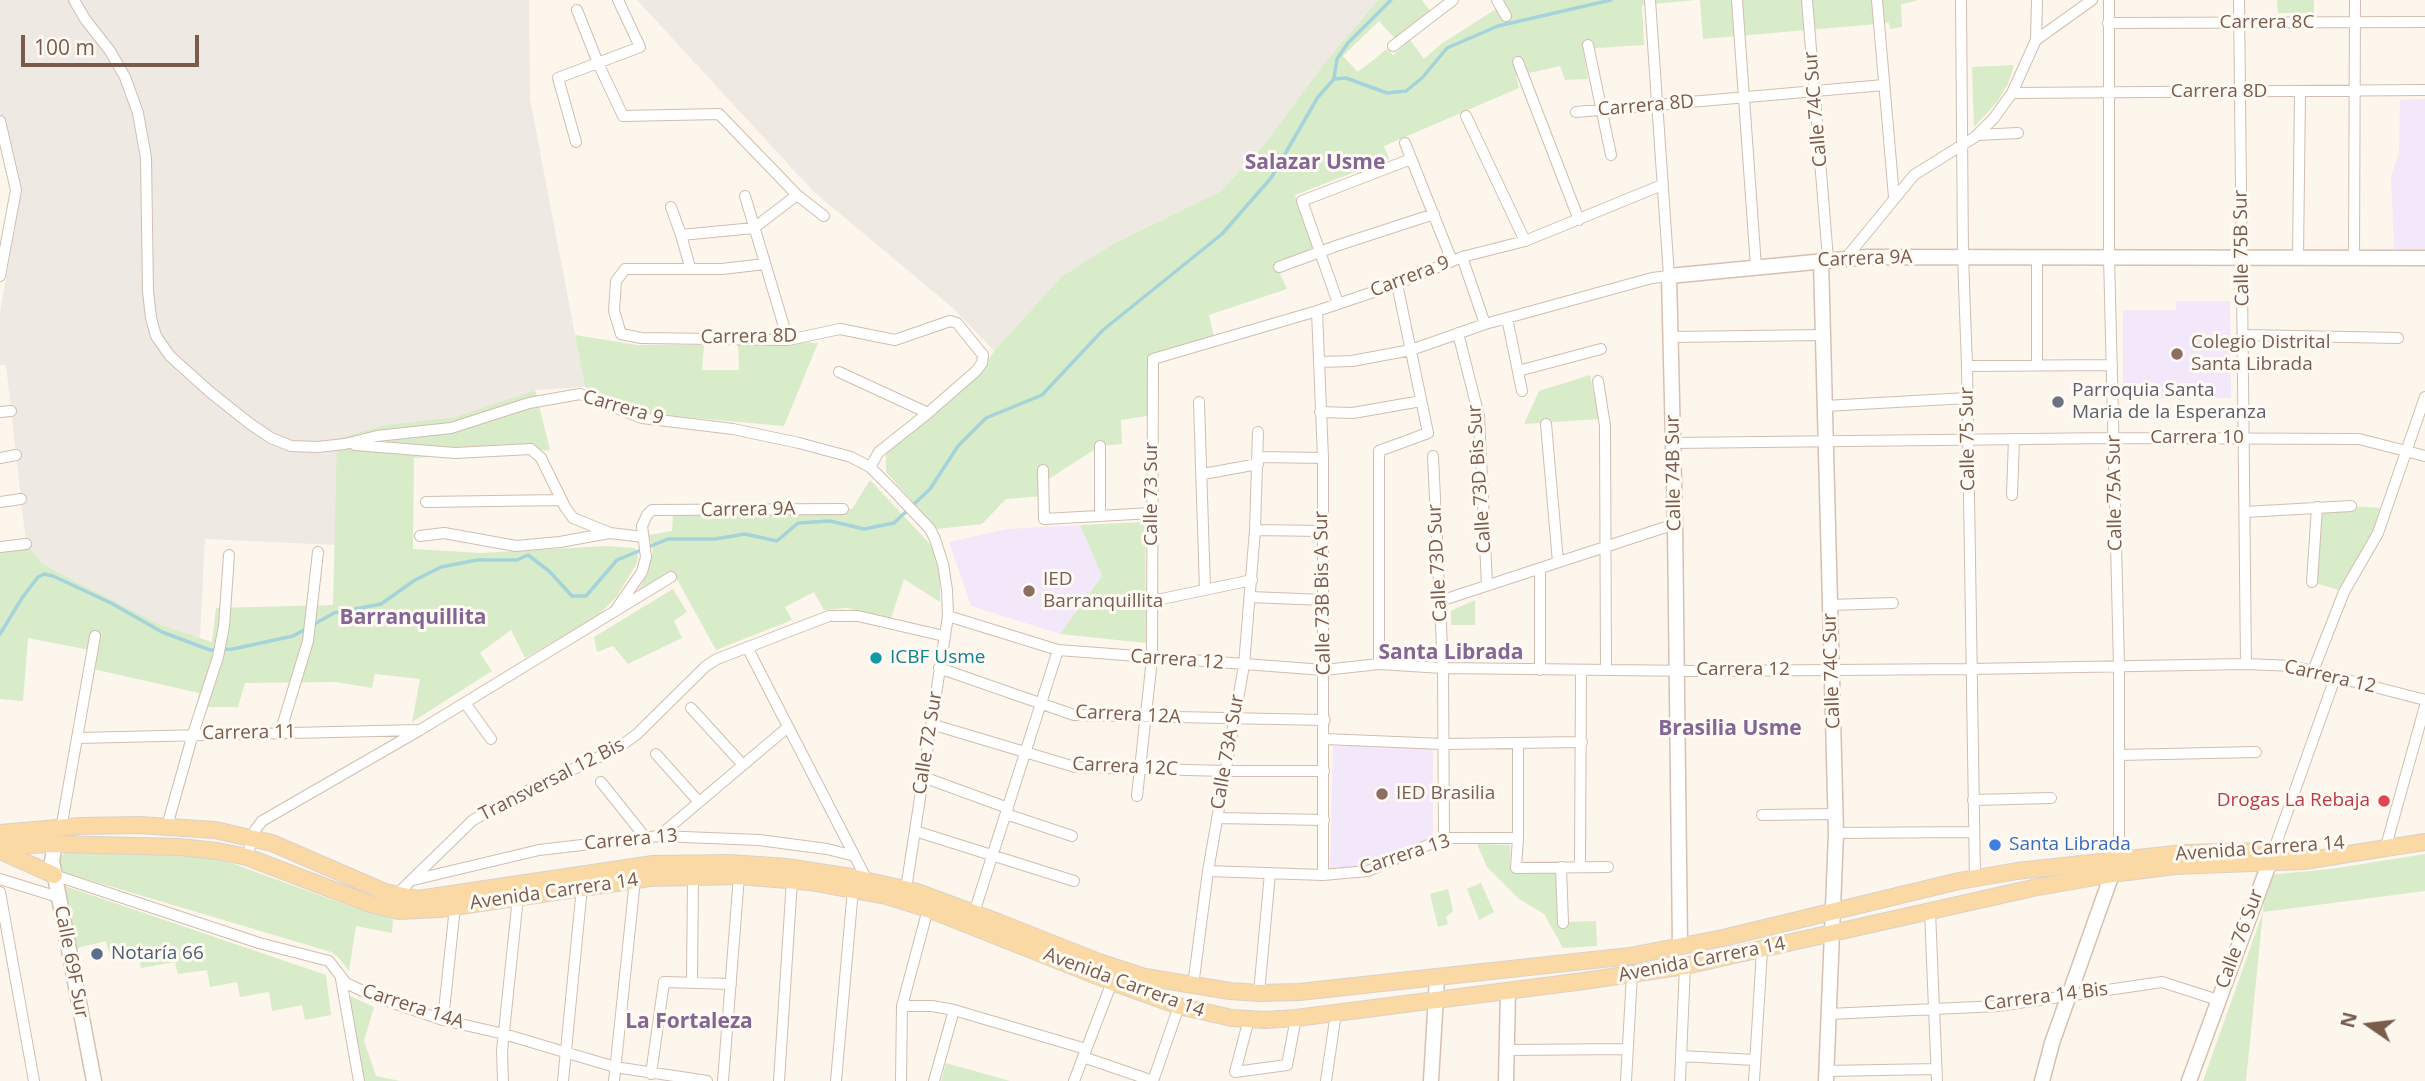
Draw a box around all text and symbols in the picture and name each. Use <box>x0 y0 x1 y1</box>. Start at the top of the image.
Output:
street label: Carrera 8C <box>2220 12 2314 34</box>
scale bar <box>24 21 203 65</box>
text: 100 m <box>34 33 95 61</box>
street label: Calle 74C Sur <box>1800 50 1832 168</box>
street label: Carrera 8D <box>2171 81 2267 103</box>
street label: Carrera 8D <box>1597 90 1695 122</box>
district label: Salazar Usme <box>1245 150 1385 176</box>
street label: Calle 75B Sur <box>2230 190 2254 306</box>
street label: Carrera 9A <box>1817 246 1913 272</box>
street label: Carrera 9 <box>1367 252 1453 302</box>
street label: Carrera 8D <box>700 325 798 349</box>
place label: Colegio Distrital Santa Librada <box>2191 332 2330 376</box>
marker: Colegio Distrital Santa Librada <box>2169 346 2185 362</box>
place label: Parroquia Santa Maria de la Esperanza <box>2072 380 2267 424</box>
street label: Carrera 9 <box>580 386 666 430</box>
street label: Calle 75 Sur <box>1956 387 1980 491</box>
marker: Parroquia Santa Maria de la Esperanza <box>2050 394 2066 410</box>
street label: Calle 73D Bis Sur <box>1463 404 1497 554</box>
street label: Calle 74B Sur <box>1662 415 1686 531</box>
street label: Carrera 10 <box>2150 427 2244 449</box>
street label: Calle 75A Sur <box>2103 435 2127 551</box>
street label: Calle 73 Sur <box>1141 442 1163 546</box>
street label: Carrera 9A <box>700 498 796 522</box>
street label: Calle 73D Sur <box>1424 503 1452 623</box>
street label: Calle 73B Bis A Sur <box>1310 511 1336 675</box>
place label: IED Barranquillita <box>1043 569 1163 613</box>
marker: IED Barranquillita <box>1021 583 1037 599</box>
district label: Barranquillita <box>340 605 486 631</box>
street label: Calle 74C Sur <box>1819 613 1845 729</box>
district label: Santa Librada <box>1378 640 1524 666</box>
street label: Carrera 12 <box>1129 645 1225 675</box>
place label: ICBF Usme <box>890 647 985 669</box>
marker: ICBF Usme <box>868 650 884 666</box>
street label: Carrera 12 <box>2282 655 2378 699</box>
street label: Carrera 12 <box>1696 659 1790 681</box>
street label: Calle 72 Sur <box>909 690 947 796</box>
street label: Calle 73A Sur <box>1207 693 1249 811</box>
street label: Carrera 12A <box>1075 701 1181 729</box>
district label: Brasilia Usme <box>1658 716 1802 742</box>
street label: Carrera 11 <box>202 721 296 745</box>
street label: Transversal 12 Bis <box>476 734 628 826</box>
street label: Carrera 12C <box>1072 753 1178 781</box>
place label: IED Brasilia <box>1396 783 1495 805</box>
marker: IED Brasilia <box>1374 786 1390 802</box>
place label: Drogas La Rebaja <box>2217 790 2370 812</box>
marker: Drogas La Rebaja <box>2376 793 2392 809</box>
street label: Carrera 13 <box>583 825 679 855</box>
street label: Carrera 13 <box>1357 830 1453 880</box>
street label: Avenida Carrera 14 <box>2175 832 2345 866</box>
place label: Santa Librada <box>2009 834 2131 856</box>
marker: Santa Librada <box>1987 837 2003 853</box>
street label: Avenida Carrera 14 <box>469 869 639 915</box>
street label: Calle 76 Sur <box>2211 886 2269 992</box>
street label: Calle 69F Sur <box>49 904 93 1020</box>
street label: Avenida Carrera 14 <box>1617 933 1787 987</box>
place label: Notaría 66 <box>111 943 204 965</box>
street label: Avenida Carrera 14 <box>1040 943 1208 1023</box>
marker: Notaría 66 <box>89 946 105 962</box>
street label: Carrera 14 Bis <box>1983 978 2109 1016</box>
street label: Carrera 14A <box>359 980 467 1034</box>
north arrow <box>2334 990 2404 1060</box>
district label: La Fortaleza <box>625 1009 753 1035</box>
text: N <box>2334 1009 2363 1031</box>

